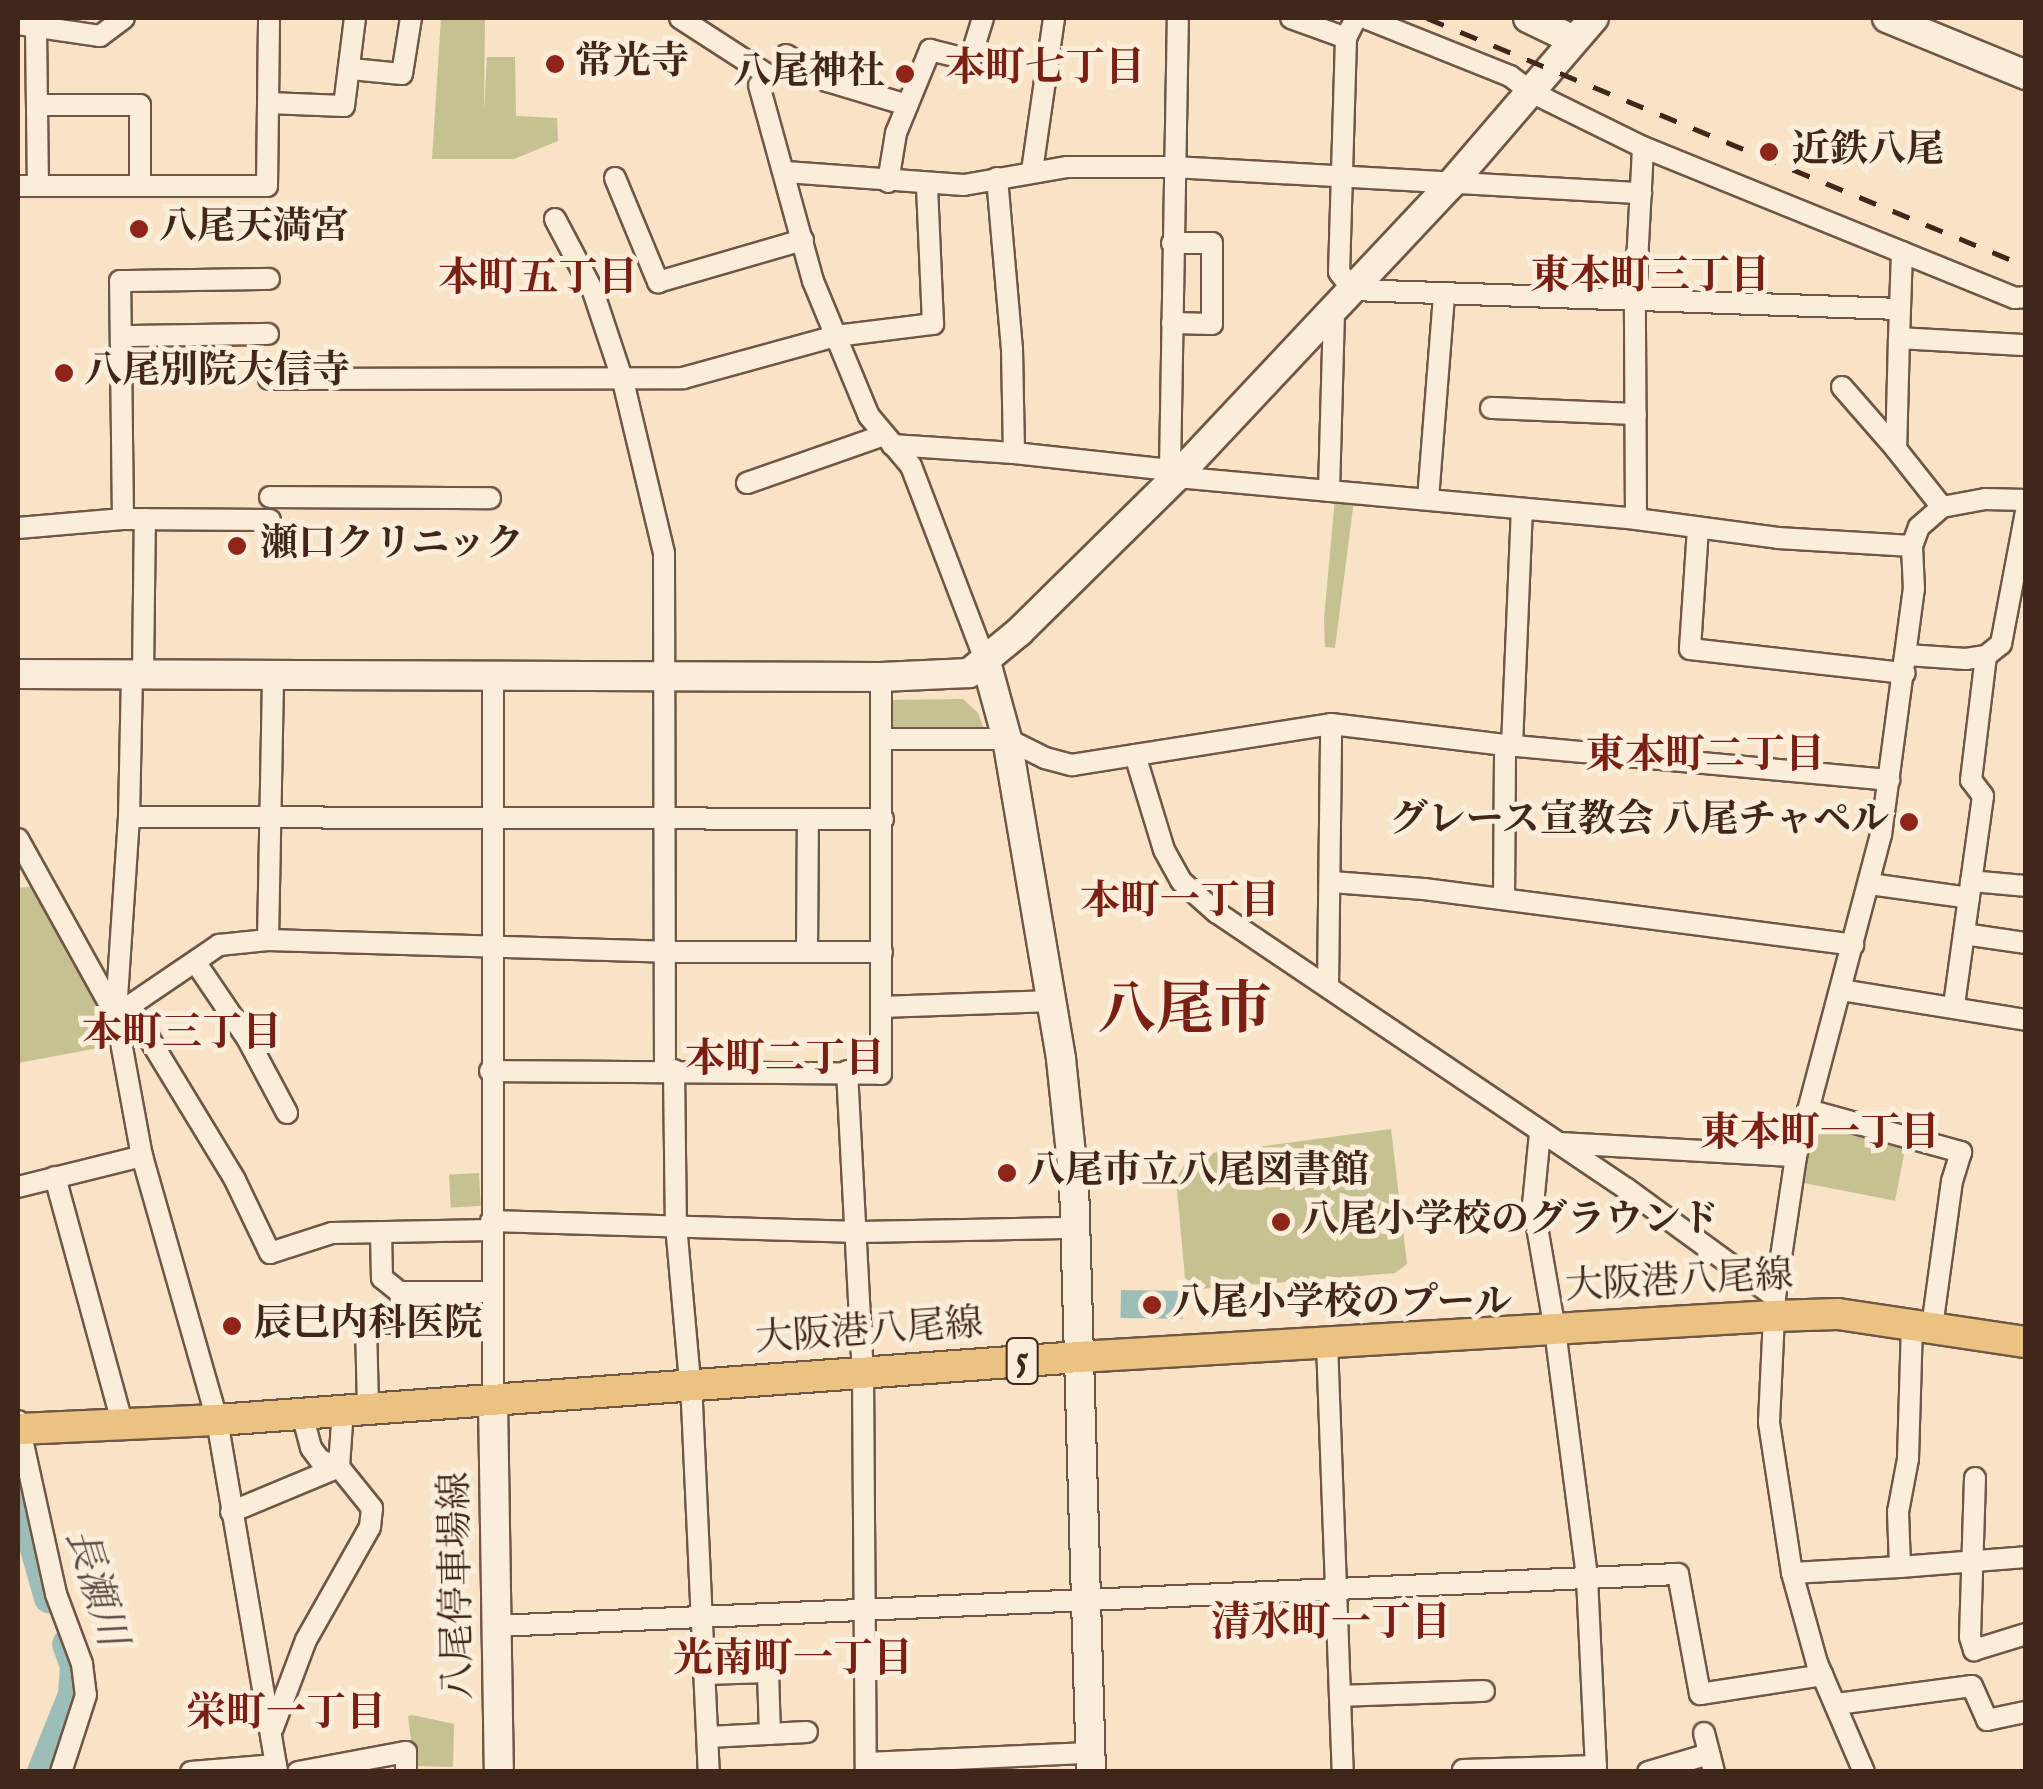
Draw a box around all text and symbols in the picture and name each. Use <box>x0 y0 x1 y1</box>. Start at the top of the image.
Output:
place label: 常光寺 <box>575 41 689 87</box>
district label: 本町七丁目 <box>945 46 1145 94</box>
place label: 八尾神社 <box>733 51 885 97</box>
marker: 常光寺 <box>544 53 566 75</box>
marker: 八尾神社 <box>894 63 916 85</box>
place label: 近鉄八尾 <box>1792 129 1944 175</box>
marker: 近鉄八尾 <box>1756 139 1782 165</box>
place label: 八尾天満宮 <box>159 206 349 252</box>
marker: 八尾天満宮 <box>128 218 150 240</box>
district label: 東本町三丁目 <box>1530 254 1770 302</box>
district label: 本町五丁目 <box>438 256 638 304</box>
place label: 八尾別院大信寺 <box>84 350 350 396</box>
marker: 八尾別院大信寺 <box>53 362 75 384</box>
place label: 瀬口クリニック <box>260 523 526 569</box>
marker: 瀬口クリニック <box>224 533 250 559</box>
district label: 東本町二丁目 <box>1585 733 1825 781</box>
place label: グレース宣教会 八尾チャペル <box>1387 799 1889 845</box>
marker: グレース宣教会 八尾チャペル <box>1898 811 1920 833</box>
district label: 本町一丁目 <box>1080 879 1280 927</box>
district label: 八尾市 <box>1098 977 1272 1047</box>
district label: 本町三丁目 <box>82 1011 282 1059</box>
district label: 本町二丁目 <box>685 1037 885 1085</box>
district label: 東本町一丁目 <box>1700 1111 1940 1159</box>
place label: 八尾市立八尾図書館 <box>1027 1150 1369 1196</box>
marker: 八尾市立八尾図書館 <box>996 1162 1018 1184</box>
place label: 八尾小学校のグラウンド <box>1301 1199 1719 1245</box>
marker: 八尾小学校のグラウンド <box>1270 1211 1292 1233</box>
street label: 大阪港八尾線 <box>1564 1254 1794 1312</box>
place label: 八尾小学校のプール <box>1172 1282 1513 1328</box>
marker: 八尾小学校のプール <box>1141 1294 1163 1316</box>
street label: 大阪港八尾線 <box>754 1302 984 1364</box>
place label: 辰巳内科医院 <box>254 1303 482 1349</box>
marker: 辰巳内科医院 <box>219 1313 245 1339</box>
road number: 5 <box>1004 1331 1040 1391</box>
street label: 八尾停車場線 <box>434 1472 484 1700</box>
water label: 長瀬川 <box>54 1524 134 1652</box>
district label: 清水町一丁目 <box>1211 1601 1451 1649</box>
district label: 光南町一丁目 <box>673 1637 913 1685</box>
district label: 栄町一丁目 <box>186 1691 386 1739</box>

